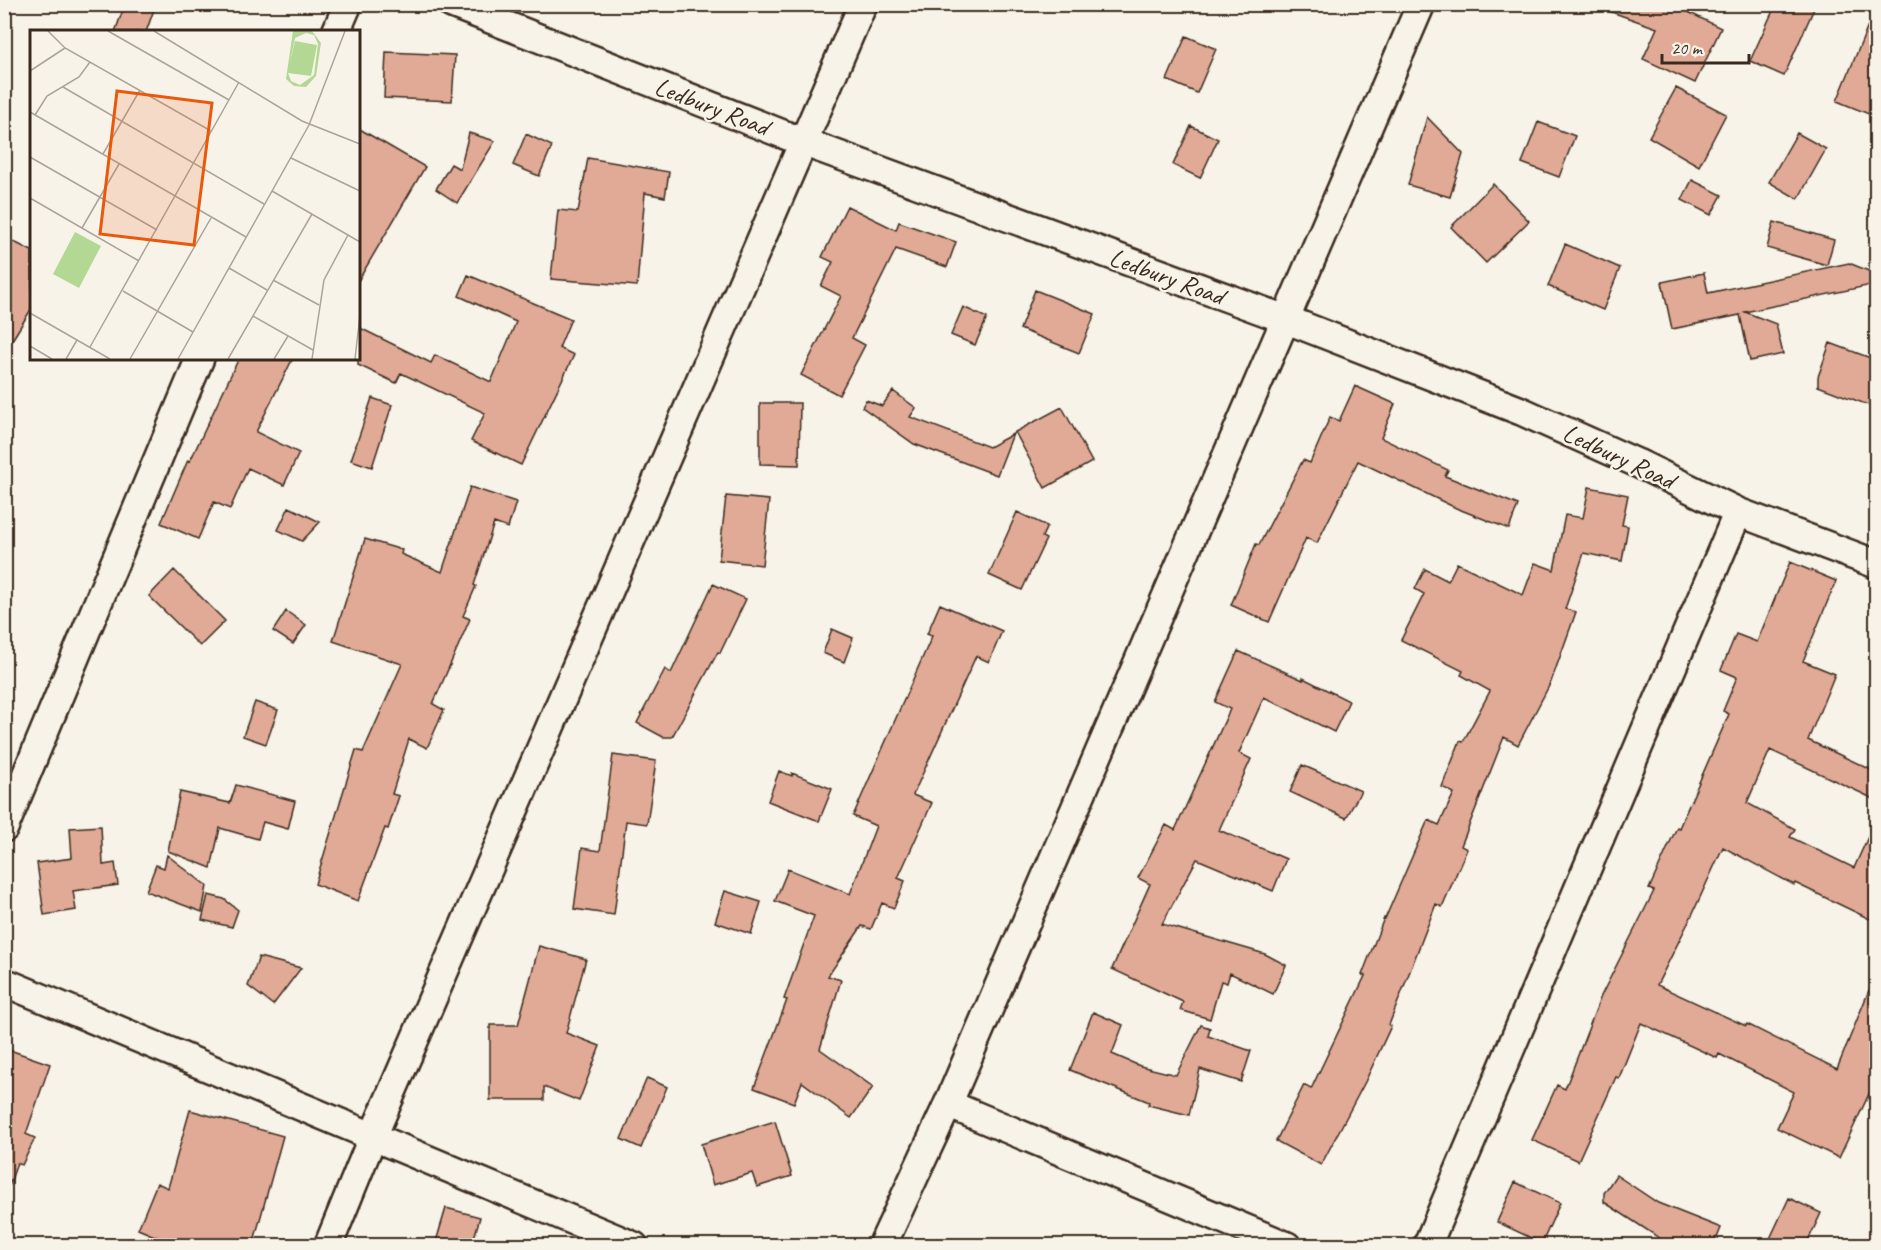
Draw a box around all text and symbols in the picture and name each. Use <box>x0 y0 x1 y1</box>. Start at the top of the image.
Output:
scale bar <box>1662 27 1749 65</box>
inset map <box>30 30 360 360</box>
text: 20 m <box>1671 37 1704 59</box>
street label: Ledbury Road <box>650 70 777 145</box>
street label: Ledbury Road <box>1105 241 1232 314</box>
street label: Ledbury Road <box>1558 416 1683 498</box>

